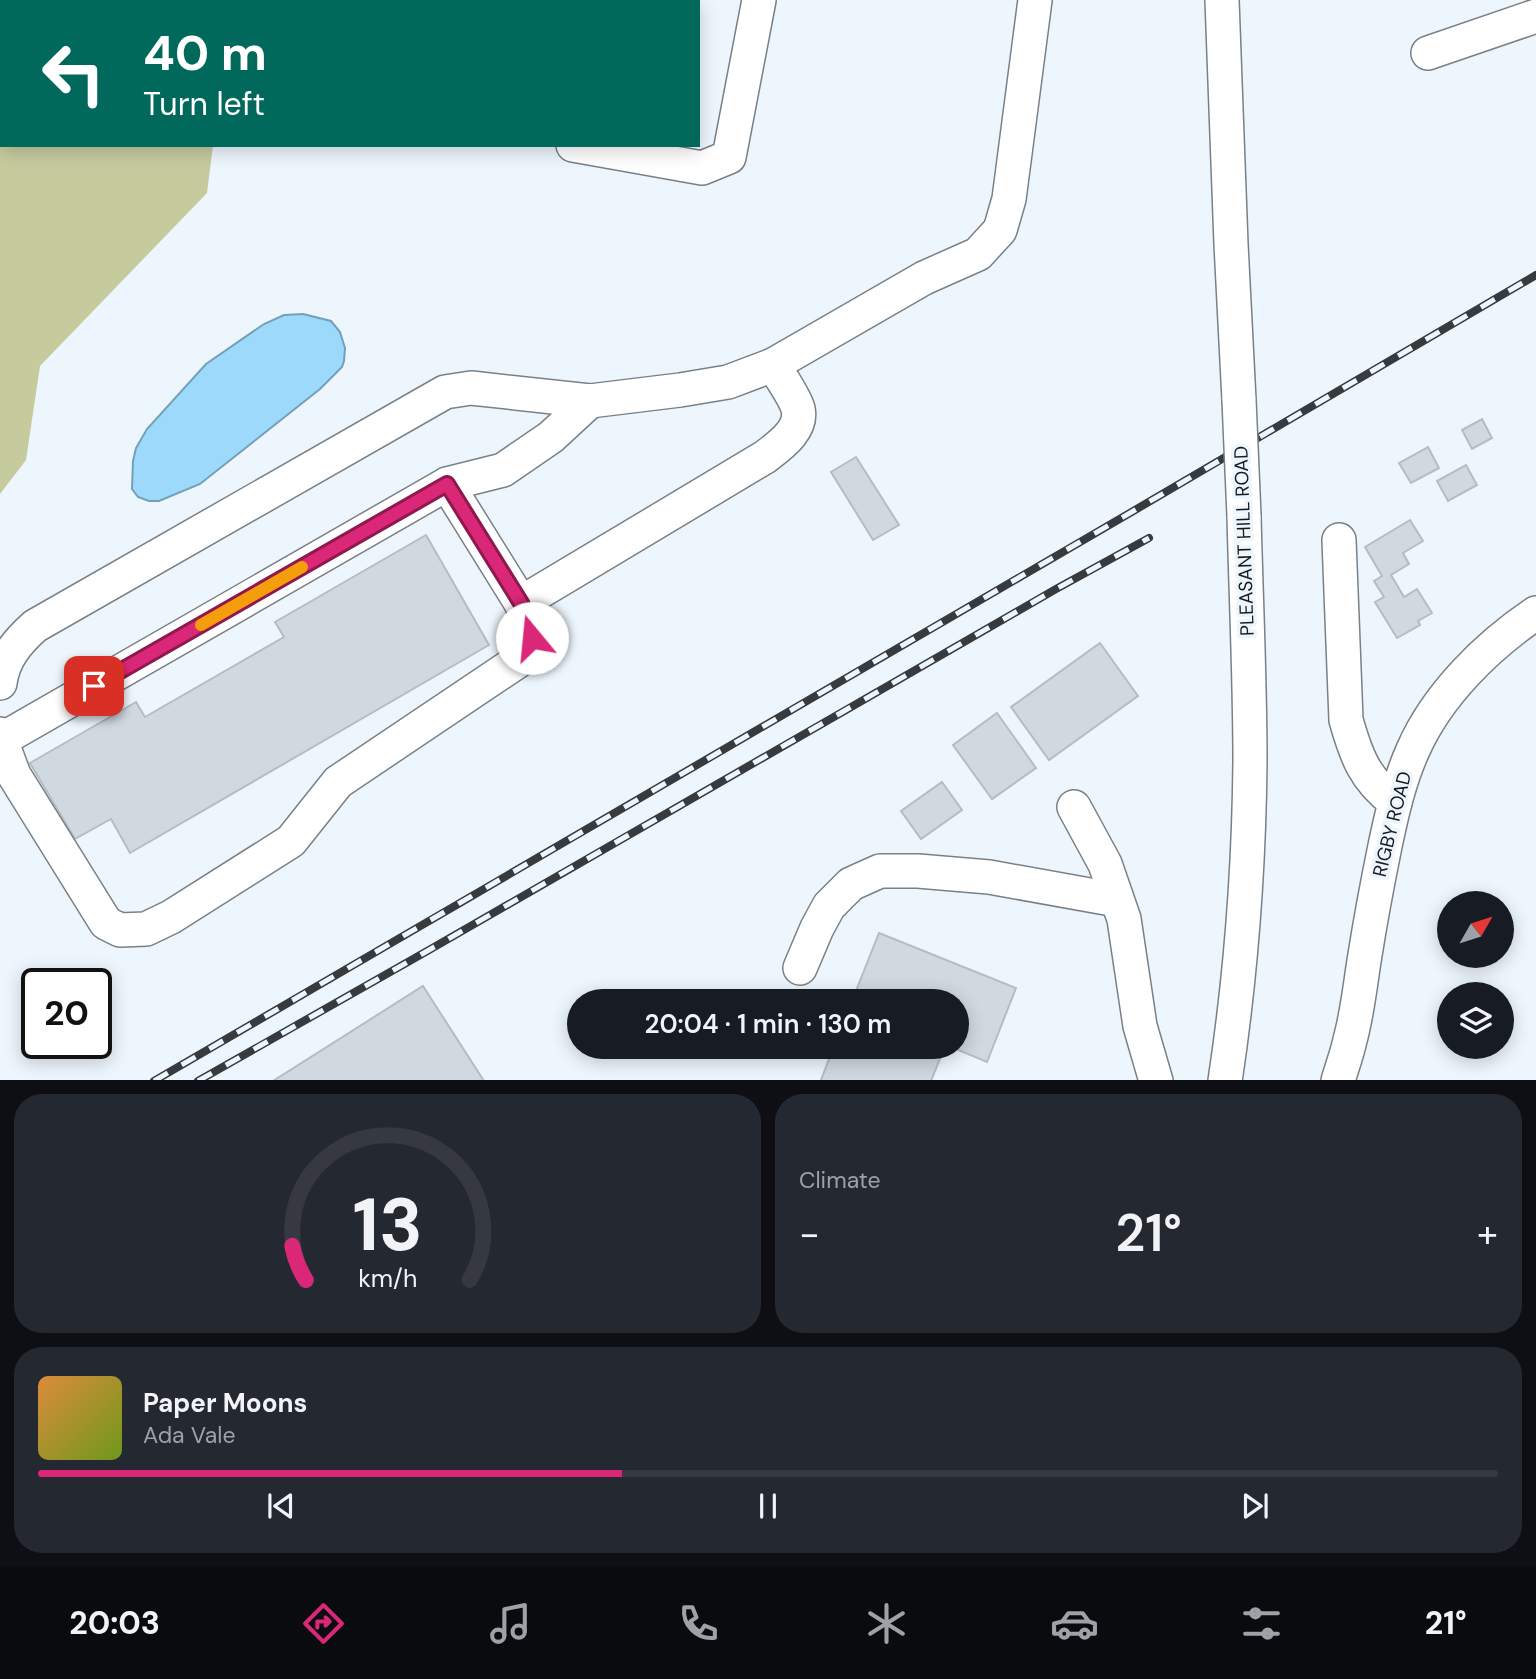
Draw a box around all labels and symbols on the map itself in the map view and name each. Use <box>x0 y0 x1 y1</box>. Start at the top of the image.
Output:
street label: PLEASANT HILL ROAD <box>1228 446 1260 636</box>
position arrow <box>495 601 569 675</box>
pin <box>64 656 124 716</box>
street label: RIGBY ROAD <box>1367 769 1417 879</box>
north arrow <box>1437 891 1514 968</box>
speed limit sign: 20 <box>21 968 112 1059</box>

